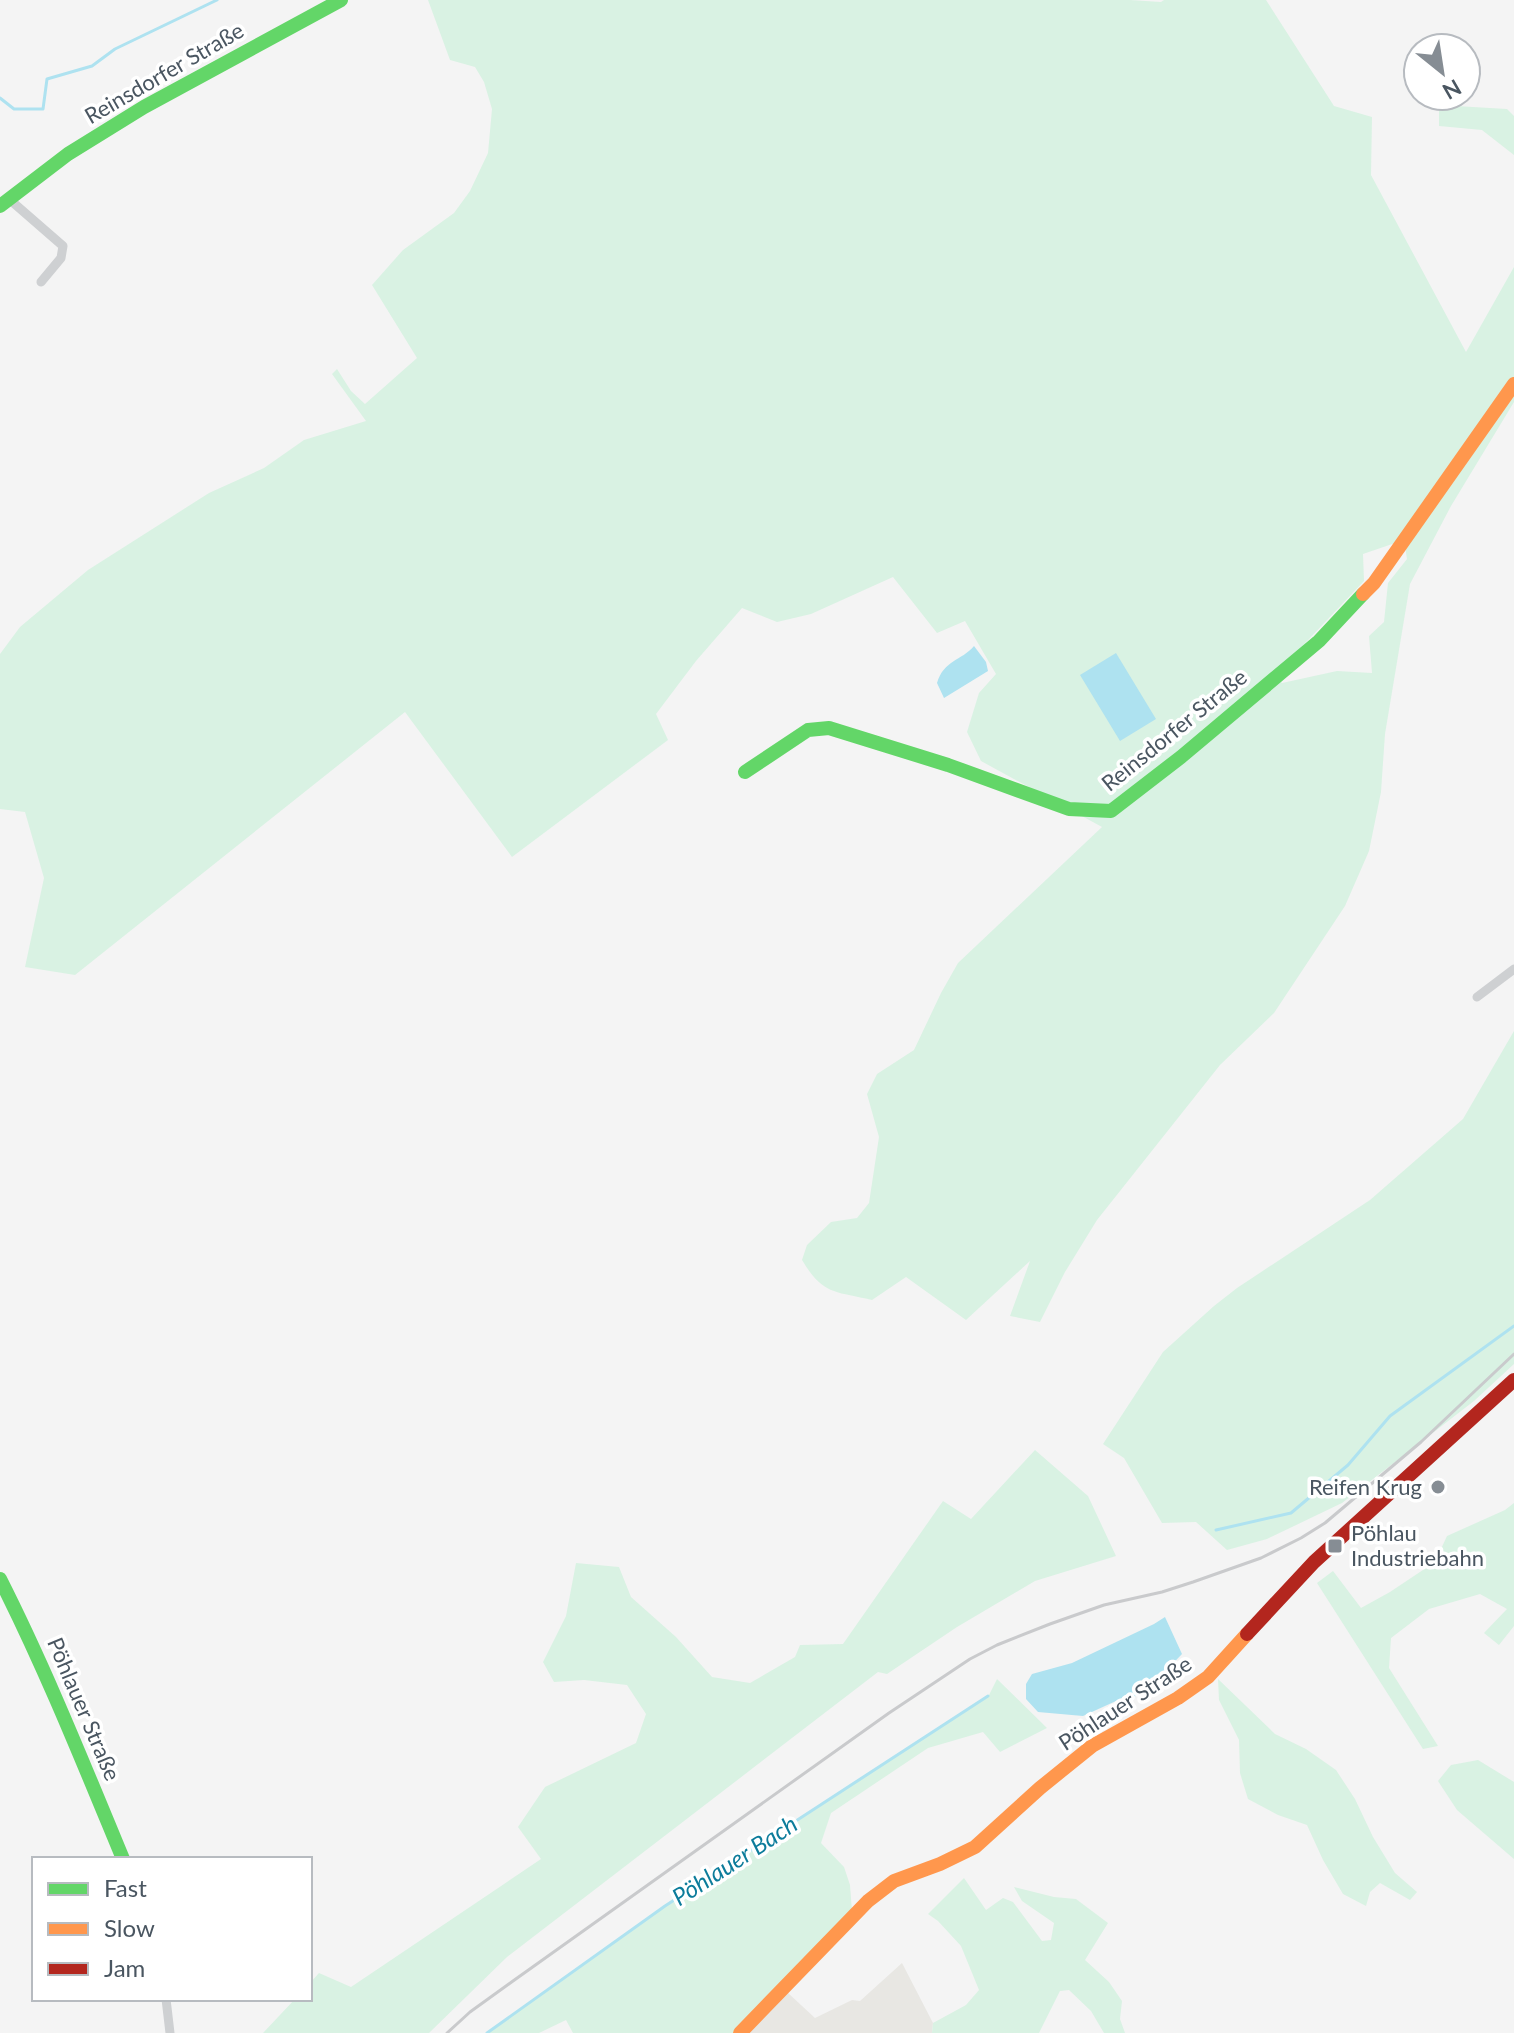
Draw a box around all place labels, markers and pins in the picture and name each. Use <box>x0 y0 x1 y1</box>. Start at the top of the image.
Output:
place label: Reifen Krug <box>1309 1473 1422 1500</box>
marker: Reifen Krug <box>1429 1478 1447 1496</box>
place label: Pöhlau Industriebahn <box>1351 1519 1484 1571</box>
marker: Pöhlau Industriebahn <box>1326 1537 1344 1555</box>

